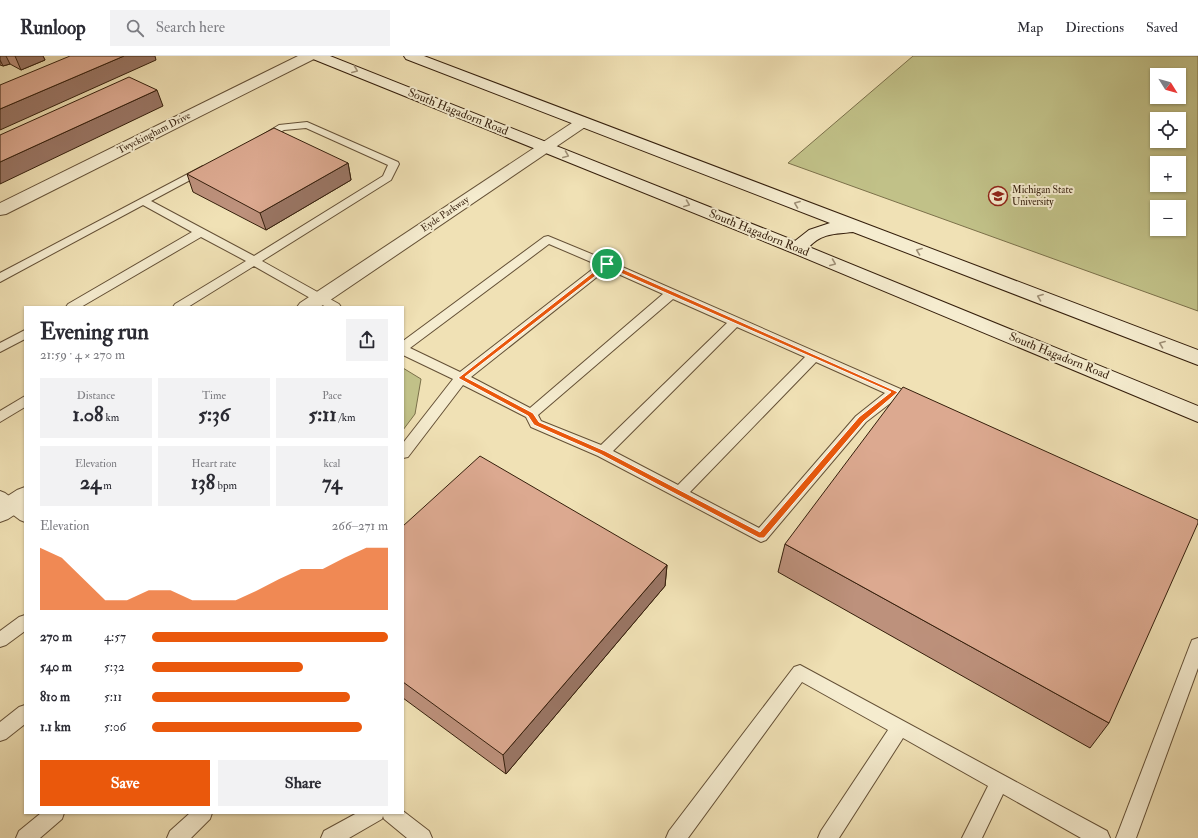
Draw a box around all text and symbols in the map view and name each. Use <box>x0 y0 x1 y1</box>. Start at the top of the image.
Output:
search box <box>110 10 390 46</box>
text: Runloop <box>20 16 86 40</box>
icon: search <box>124 17 146 39</box>
text: Search here <box>156 18 225 37</box>
text: Map <box>1017 19 1043 36</box>
text: Directions <box>1065 19 1124 36</box>
text: Saved <box>1146 19 1178 36</box>
one-way arrow <box>351 66 358 74</box>
north arrow <box>1150 68 1186 104</box>
map controls <box>1150 68 1186 236</box>
street label: South Hagadorn Road <box>406 85 510 139</box>
street label: Twyckingham Drive <box>115 109 193 158</box>
button: locate <box>1150 112 1186 148</box>
one-way arrow <box>563 151 570 159</box>
button: + <box>1150 156 1186 192</box>
place label: Michigan State University <box>1012 184 1073 209</box>
school or university icon: Michigan State University <box>987 185 1009 207</box>
street label: Eyde Parkway <box>419 193 472 235</box>
one-way arrow <box>683 199 690 207</box>
button: − <box>1150 200 1186 236</box>
one-way arrow <box>794 201 801 209</box>
street label: South Hagadorn Road <box>707 206 811 260</box>
pin <box>590 247 624 281</box>
one-way arrow <box>915 247 922 255</box>
icon: arrive <box>596 253 618 275</box>
one-way arrow <box>829 258 837 266</box>
one-way arrow <box>1037 294 1044 302</box>
text: Evening run <box>40 318 149 346</box>
button: share <box>346 319 388 361</box>
street label: South Hagadorn Road <box>1007 329 1111 383</box>
one-way arrow <box>1158 340 1165 348</box>
text: 21:59 · 4 × 270 m <box>40 347 125 363</box>
text: Distance <box>77 389 115 402</box>
text: Time <box>202 389 226 402</box>
text: Pace <box>322 389 342 402</box>
text: 1.08 <box>73 402 103 427</box>
text: 5:36 <box>198 402 230 427</box>
text: 5:11 <box>309 402 337 427</box>
text: km <box>103 411 119 424</box>
text: /km <box>337 411 355 424</box>
text: Elevation <box>75 457 117 470</box>
text: Heart rate <box>192 457 236 470</box>
text: kcal <box>324 457 340 470</box>
text: 24 <box>80 470 101 495</box>
text: 138 <box>191 470 215 495</box>
text: 74 <box>322 470 342 495</box>
text: m <box>101 479 112 492</box>
text: bpm <box>215 479 237 492</box>
text: Elevation <box>40 518 90 534</box>
text: 266–271 m <box>332 518 388 534</box>
text: 270 m <box>40 629 72 645</box>
text: 4:57 <box>104 629 126 645</box>
text: 540 m <box>40 659 72 675</box>
text: 5:32 <box>104 659 125 675</box>
text: 810 m <box>40 689 70 705</box>
text: 5:11 <box>104 689 122 705</box>
text: 1.1 km <box>40 719 71 735</box>
text: 5:06 <box>104 719 126 735</box>
button: Save <box>40 760 210 806</box>
button: Share <box>218 760 388 806</box>

